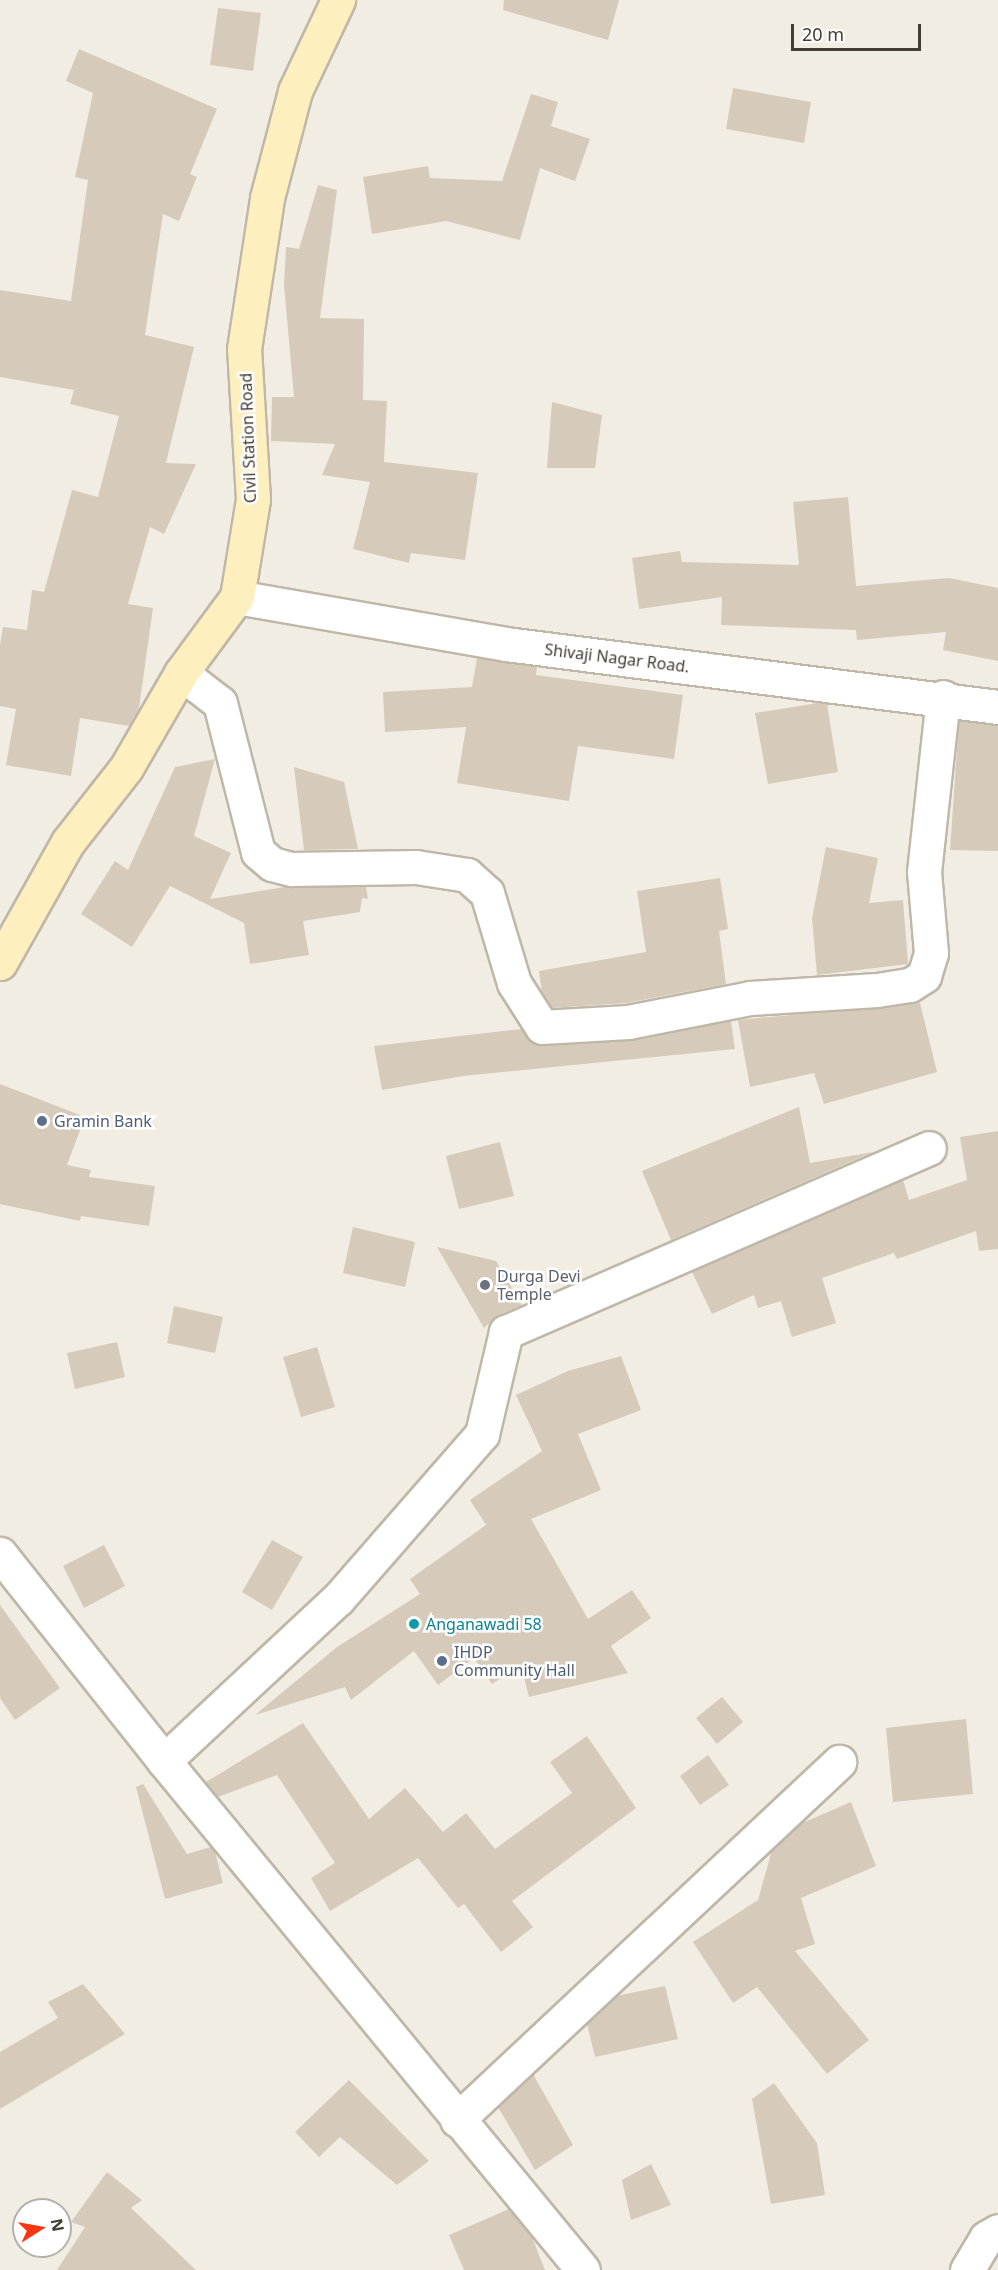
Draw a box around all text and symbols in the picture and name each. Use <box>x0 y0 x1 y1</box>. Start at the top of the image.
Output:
scale bar <box>794 12 924 50</box>
text: 20 m <box>802 22 844 46</box>
street label: Civil Station Road <box>236 373 260 503</box>
street label: Shivaji Nagar Road. <box>543 640 691 676</box>
place label: Gramin Bank <box>54 1111 152 1131</box>
marker: Gramin Bank <box>35 1114 49 1128</box>
place label: Durga Devi Temple <box>497 1266 581 1304</box>
marker: Durga Devi Temple <box>478 1278 492 1292</box>
place label: Anganawadi 58 <box>426 1614 542 1634</box>
marker: Anganawadi 58 <box>407 1617 421 1631</box>
place label: IHDP Community Hall <box>454 1642 575 1680</box>
marker: IHDP Community Hall <box>435 1654 449 1668</box>
north arrow <box>12 2198 72 2258</box>
text: N <box>46 2216 70 2233</box>

